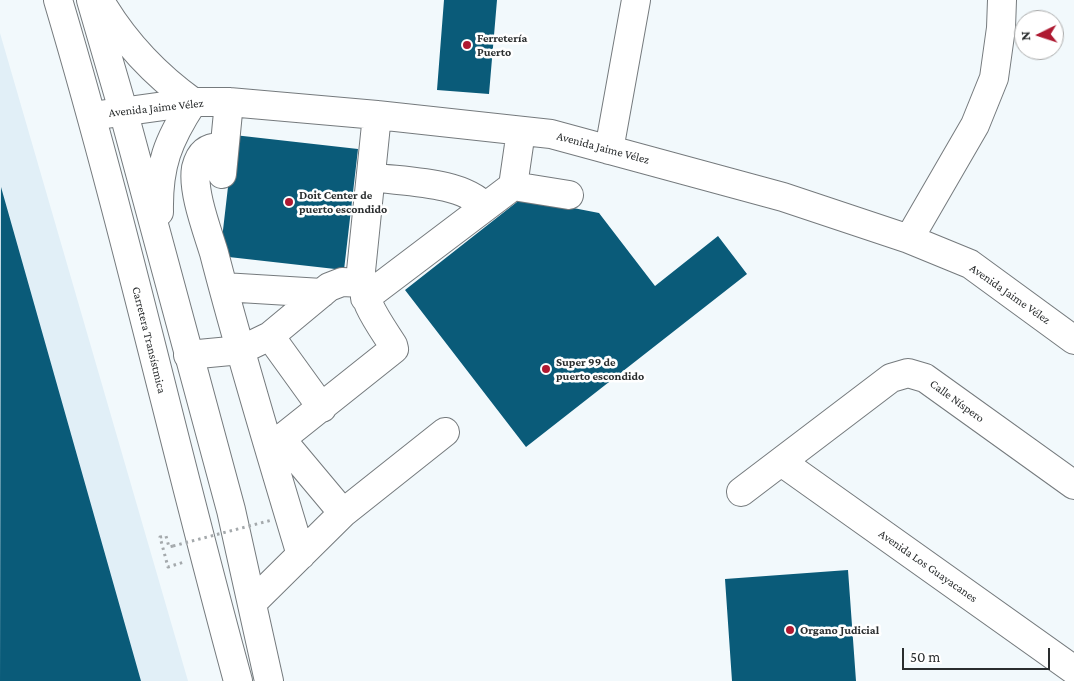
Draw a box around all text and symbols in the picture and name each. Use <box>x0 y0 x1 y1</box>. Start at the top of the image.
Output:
north arrow <box>1014 10 1064 60</box>
place label: Ferretería Puerto <box>477 31 527 59</box>
text: N <box>1017 31 1033 41</box>
marker: Ferretería Puerto <box>461 39 473 51</box>
street label: Avenida Jaime Vélez <box>108 96 204 120</box>
street label: Avenida Jaime Vélez <box>555 129 651 167</box>
place label: Doit Center de puerto escondido <box>299 188 387 216</box>
marker: Doit Center de puerto escondido <box>283 196 295 208</box>
street label: Avenida Jaime Vélez <box>967 261 1053 327</box>
street label: Carretera Transístmica <box>129 285 169 395</box>
place label: Super 99 de puerto escondido <box>556 355 644 383</box>
marker: Super 99 de puerto escondido <box>540 363 552 375</box>
street label: Calle Níspero <box>927 376 987 426</box>
street label: Avenida Los Guayacanes <box>876 526 980 606</box>
place label: Organo Judicial <box>800 623 879 637</box>
marker: Organo Judicial <box>784 624 796 636</box>
scale bar <box>904 638 1052 670</box>
text: 50 m <box>910 649 940 665</box>

